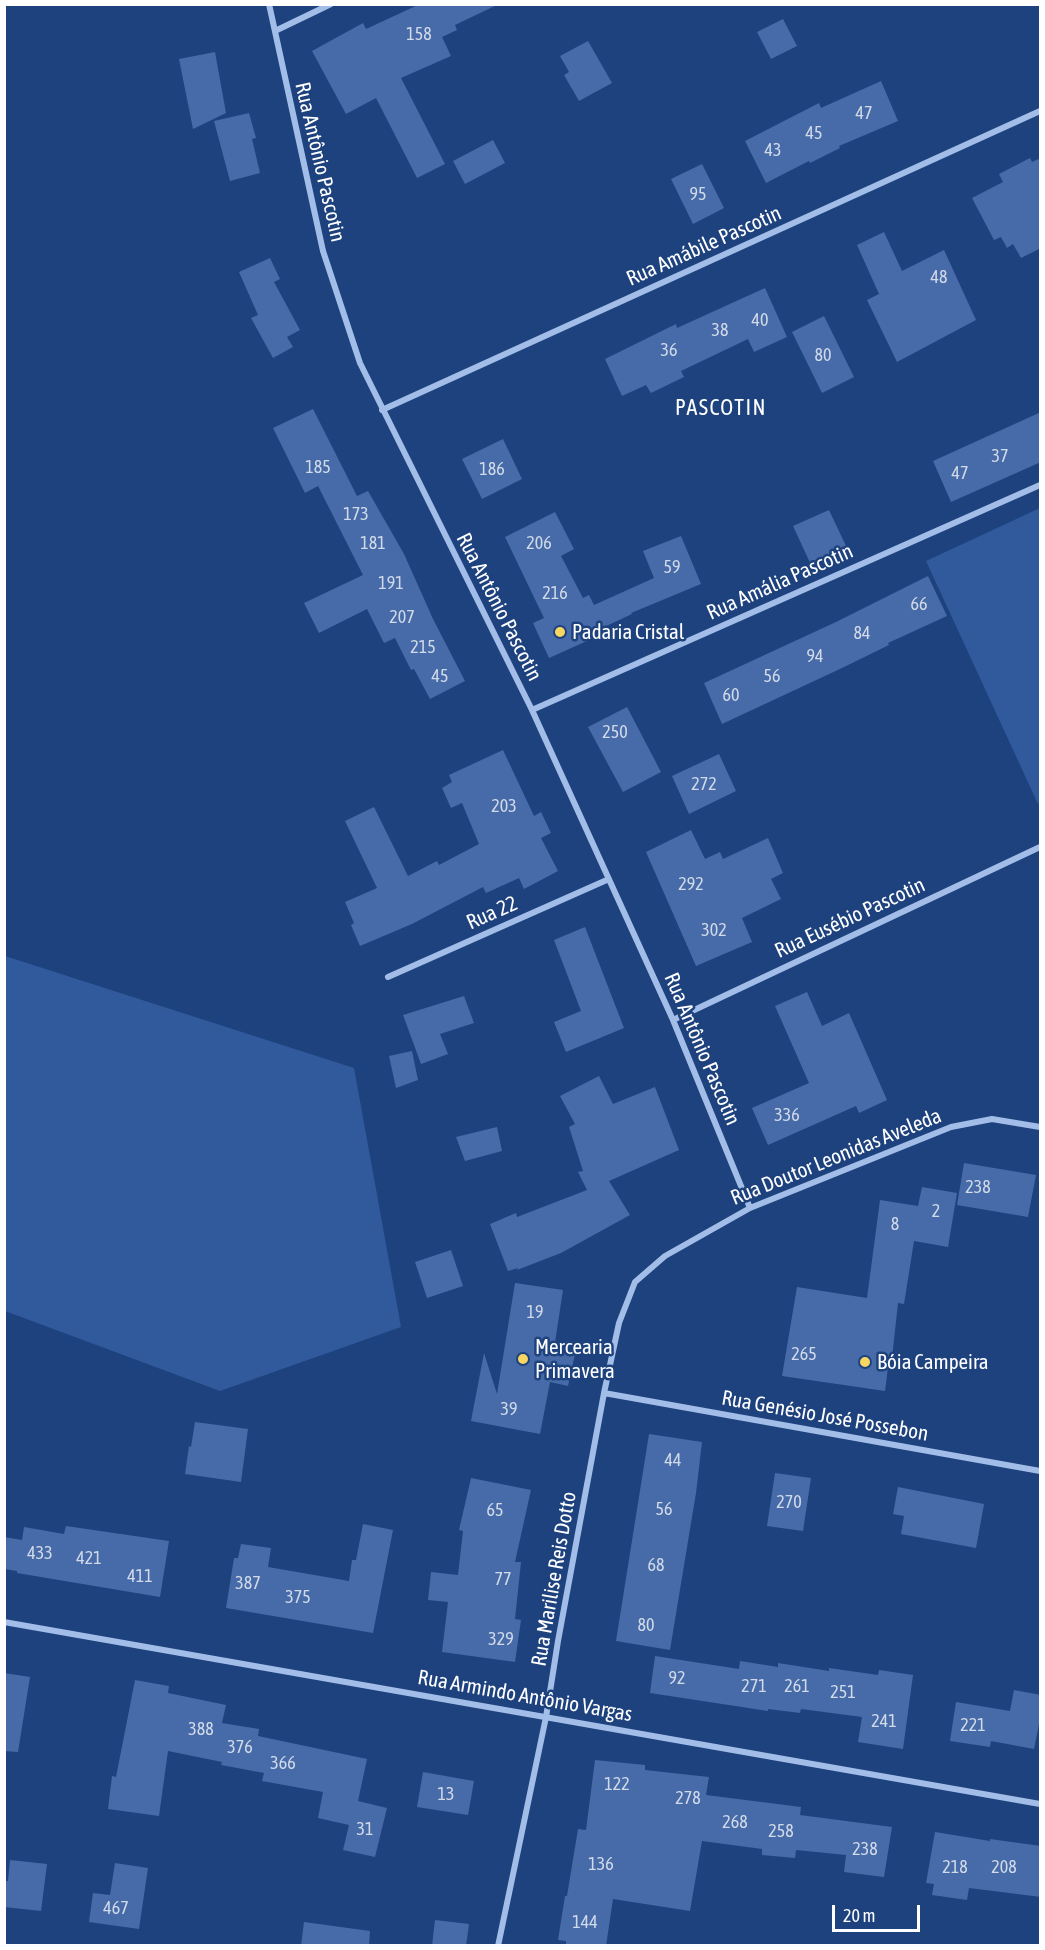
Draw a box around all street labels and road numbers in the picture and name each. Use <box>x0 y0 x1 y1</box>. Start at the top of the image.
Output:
street label: Rua Antônio Pascotin <box>289 80 351 244</box>
street label: Rua Amábile Pascotin <box>623 201 785 291</box>
street label: Rua Antônio Pascotin <box>451 529 547 685</box>
street label: Rua Amália Pascotin <box>703 539 857 625</box>
street label: Rua Eusébio Pascotin <box>771 872 929 964</box>
street label: Rua 22 <box>463 891 521 935</box>
street label: Rua Antônio Pascotin <box>659 969 745 1129</box>
street label: Rua Doutor Leonidas Aveleda <box>727 1103 945 1211</box>
street label: Rua Genésio José Possebon <box>720 1385 930 1447</box>
street label: Rua Marilise Reis Dotto <box>526 1490 582 1668</box>
street label: Rua Armindo Antônio Vargas <box>416 1665 634 1727</box>

